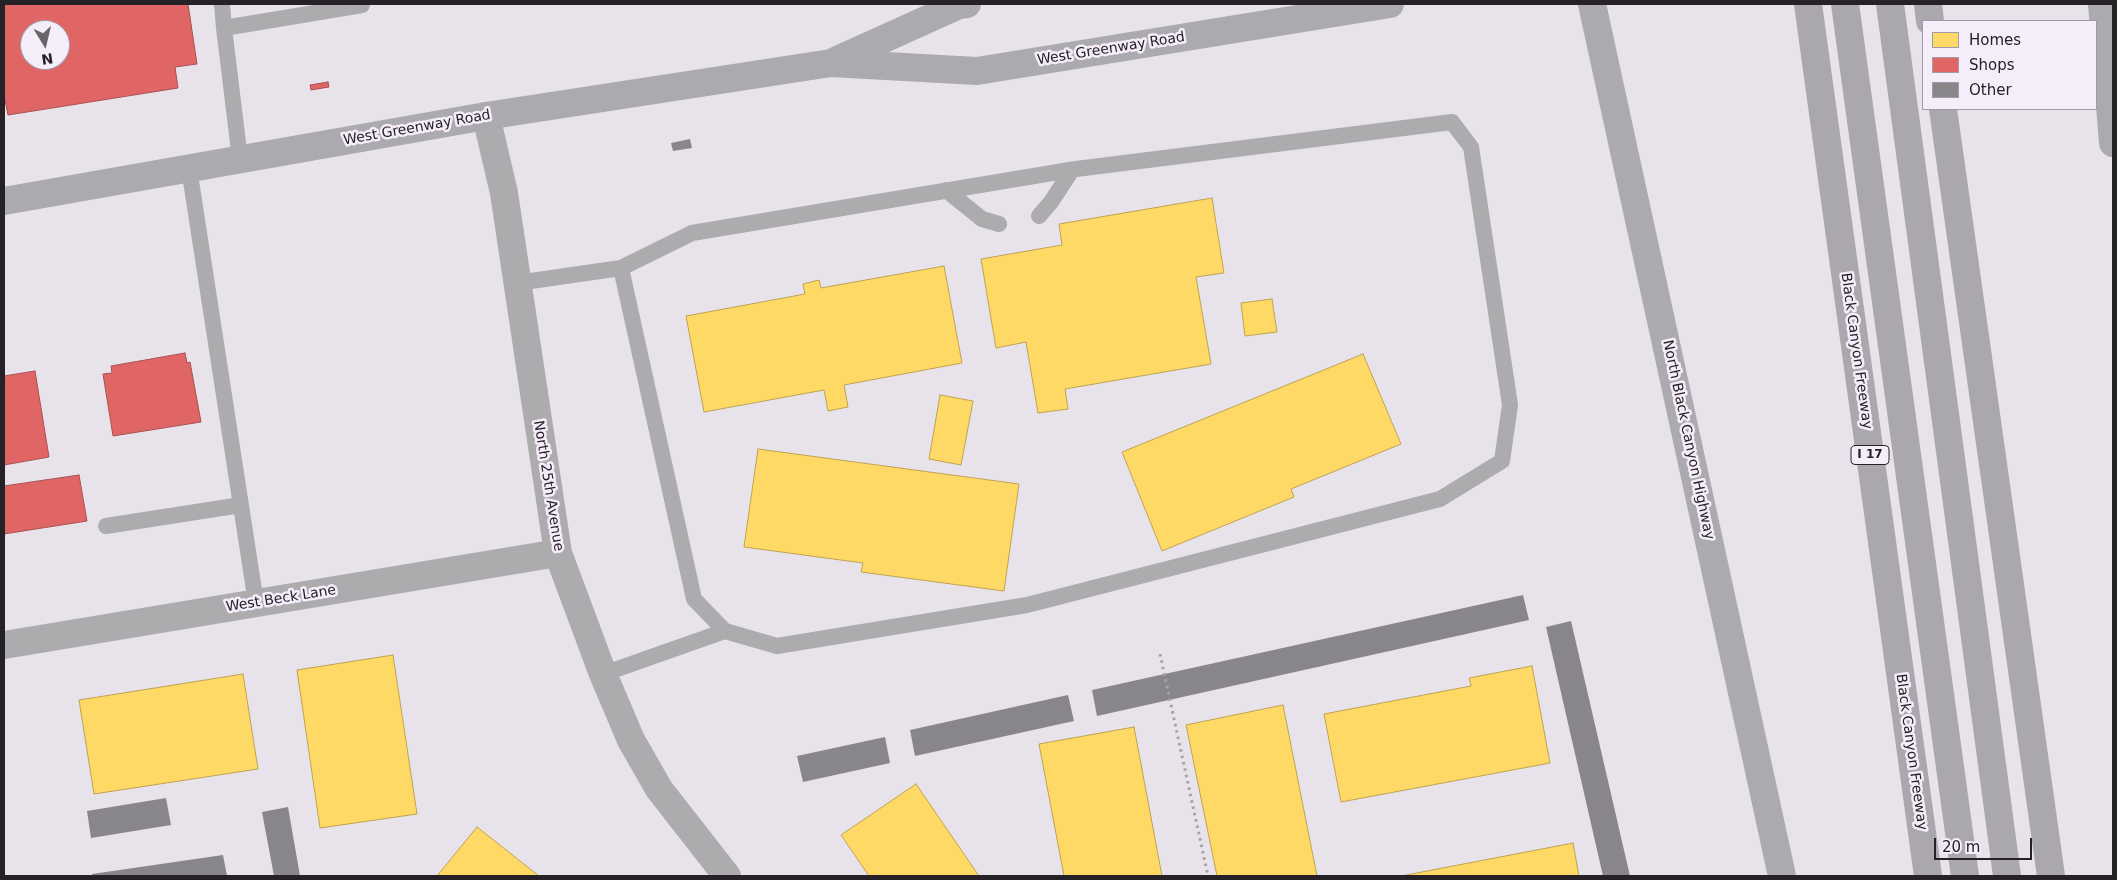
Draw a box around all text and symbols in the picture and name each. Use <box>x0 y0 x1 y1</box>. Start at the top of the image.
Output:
north arrow <box>20 20 70 70</box>
legend <box>1922 20 2097 110</box>
street label: West Greenway Road <box>1036 29 1186 69</box>
text: Homes <box>1969 31 2021 49</box>
text: N <box>40 50 54 68</box>
text: Shops <box>1969 56 2015 74</box>
text: Other <box>1969 81 2012 99</box>
street label: West Greenway Road <box>342 107 492 149</box>
street label: Black Canyon Freeway <box>1837 272 1875 430</box>
street label: North Black Canyon Highway <box>1659 339 1717 541</box>
street label: North 25th Avenue <box>529 419 567 553</box>
road number: I 17 <box>1851 446 1889 464</box>
street label: West Beck Lane <box>225 582 337 616</box>
street label: Black Canyon Freeway <box>1892 673 1930 831</box>
scale bar <box>1937 828 2034 860</box>
text: 20 m <box>1942 838 1980 856</box>

